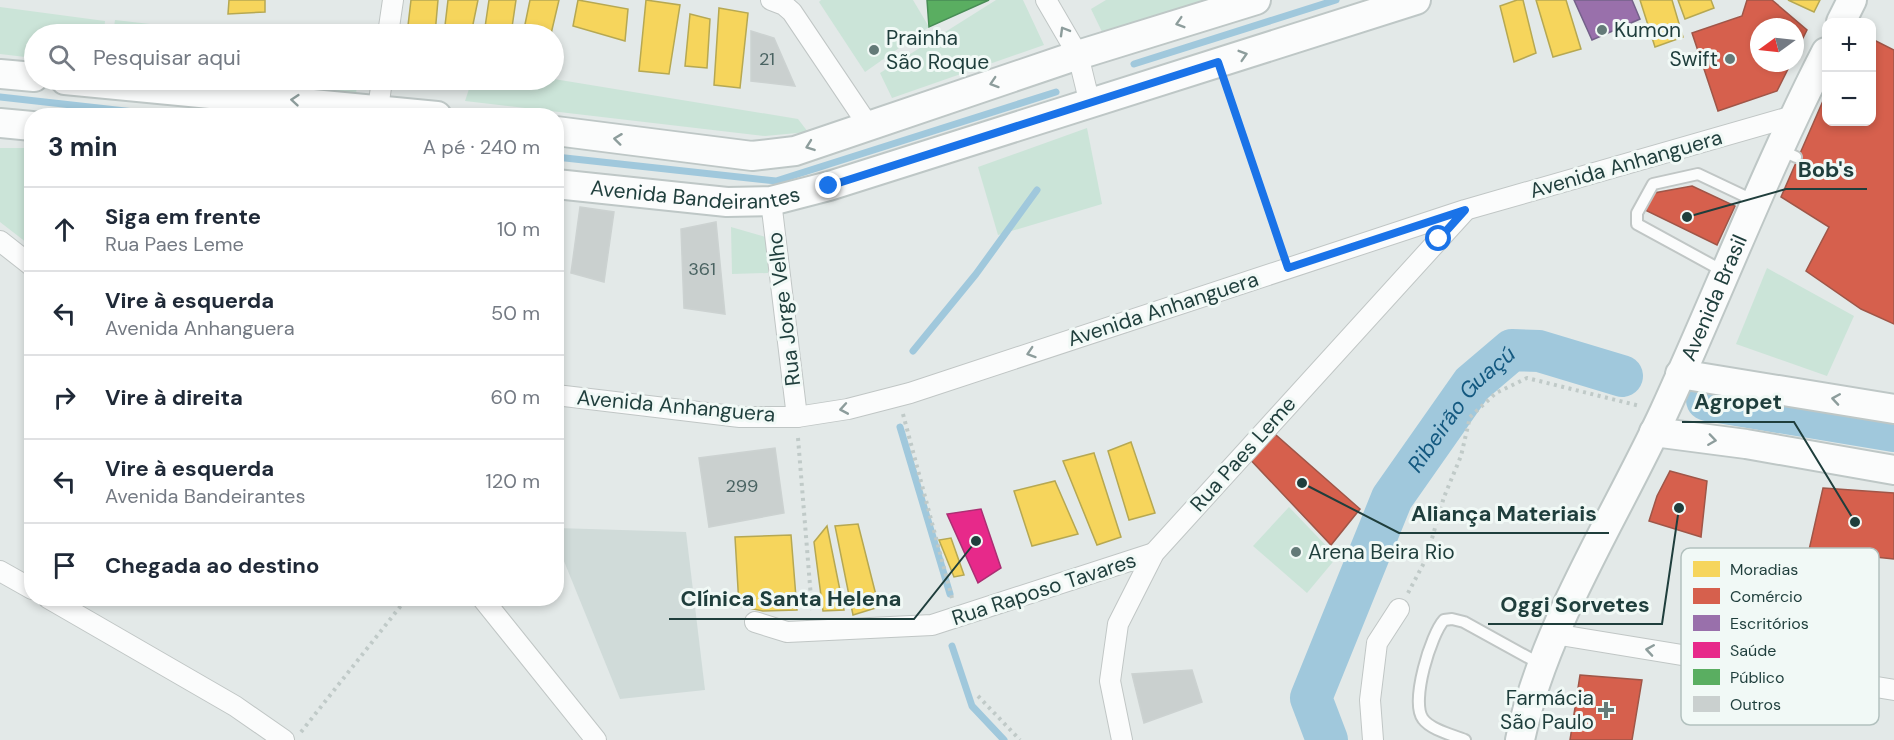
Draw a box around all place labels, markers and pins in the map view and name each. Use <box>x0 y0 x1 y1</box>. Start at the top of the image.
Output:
place label: Kumon <box>1614 16 1681 44</box>
marker: Kumon <box>1595 23 1609 37</box>
place label: Prainha São Roque <box>886 24 989 76</box>
marker: Prainha São Roque <box>867 43 881 57</box>
place label: Swift <box>1669 45 1718 73</box>
marker: Swift <box>1723 52 1737 66</box>
callout: Bob's <box>1786 149 1867 189</box>
callout: Agropet <box>1682 382 1794 422</box>
callout: Aliança Materiais <box>1399 493 1609 533</box>
place label: Arena Beira Rio <box>1308 538 1455 566</box>
marker: Arena Beira Rio <box>1289 545 1303 559</box>
callout: Clínica Santa Helena <box>669 579 914 619</box>
callout: Oggi Sorvetes <box>1488 584 1662 624</box>
place label: Farmácia São Paulo <box>1500 684 1594 736</box>
marker: Farmácia São Paulo <box>1599 703 1613 717</box>

